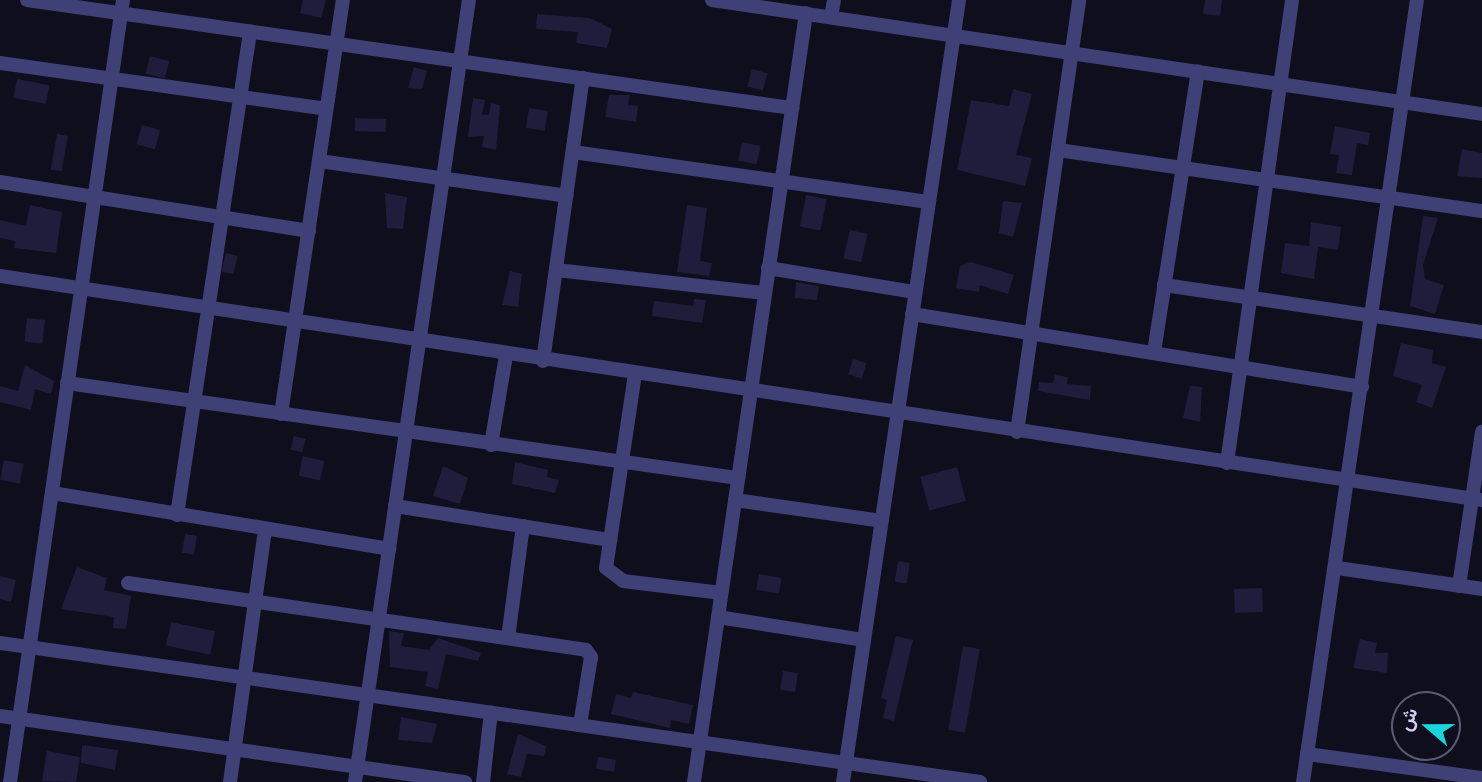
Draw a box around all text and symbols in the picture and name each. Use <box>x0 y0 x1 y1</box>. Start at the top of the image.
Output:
north arrow <box>1391 691 1461 761</box>
text: ش <box>1393 705 1422 734</box>

